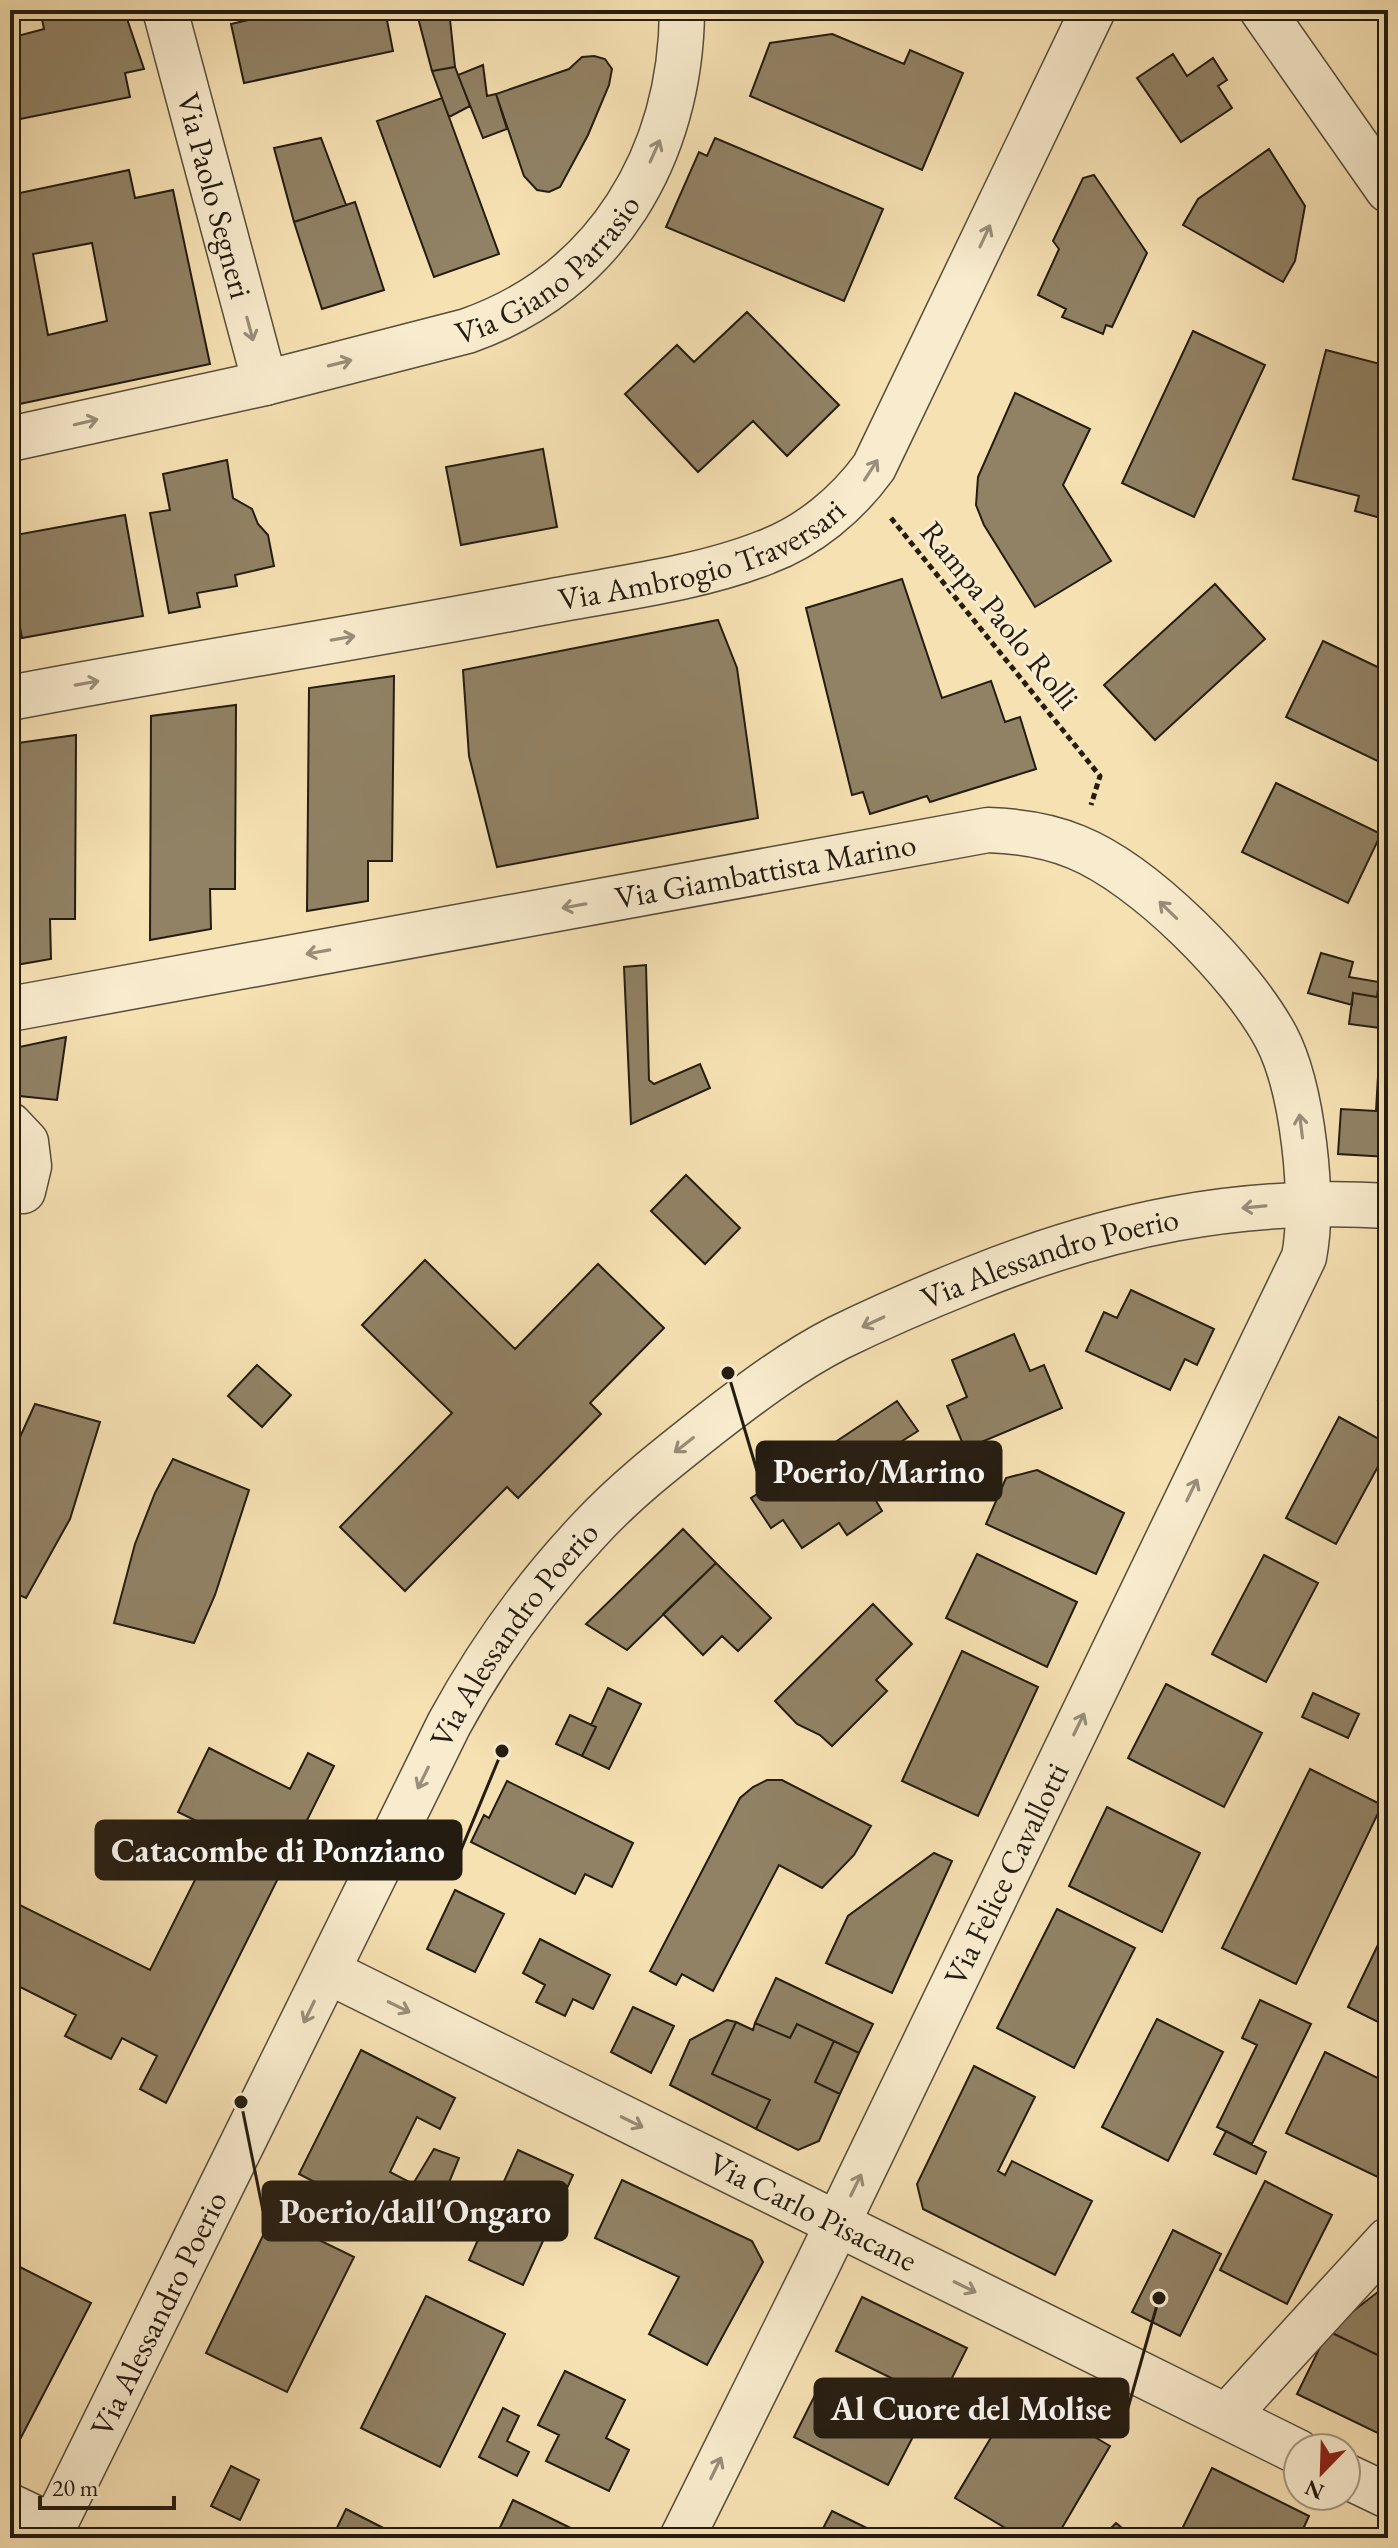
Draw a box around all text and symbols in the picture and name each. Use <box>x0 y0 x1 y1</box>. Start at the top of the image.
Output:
street label: Via Paolo Segneri <box>167 88 262 303</box>
one-way arrow <box>648 139 663 164</box>
street label: Via Giano Parrasio <box>450 187 650 354</box>
one-way arrow <box>978 225 993 249</box>
one-way arrow <box>244 315 259 341</box>
one-way arrow <box>327 355 353 370</box>
one-way arrow <box>73 414 98 429</box>
one-way arrow <box>864 459 880 482</box>
street label: Via Ambrogio Traversari <box>555 490 854 620</box>
street label: Rampa Paolo Rolli <box>911 512 1089 718</box>
one-way arrow <box>329 630 355 645</box>
one-way arrow <box>73 675 99 690</box>
street label: Via Giambattista Marino <box>612 823 919 919</box>
one-way arrow <box>561 899 587 914</box>
one-way arrow <box>1158 900 1178 919</box>
one-way arrow <box>306 946 331 961</box>
one-way arrow <box>1293 1114 1308 1139</box>
street label: Via Alessandro Poerio <box>914 1197 1182 1319</box>
one-way arrow <box>1241 1200 1268 1215</box>
one-way arrow <box>862 1315 886 1330</box>
one-way arrow <box>674 1436 695 1453</box>
callout: Poerio/Marino <box>757 1442 1001 1500</box>
text: Poerio/Marino <box>773 1449 985 1493</box>
one-way arrow <box>1185 1478 1200 1502</box>
street label: Via Alessandro Poerio <box>420 1512 608 1755</box>
one-way arrow <box>1072 1712 1087 1736</box>
street label: Via Felice Cavallotti <box>934 1756 1078 1992</box>
one-way arrow <box>415 1766 430 1790</box>
callout: Catacombe di Ponziano <box>96 1821 461 1879</box>
text: Catacombe di Ponziano <box>111 1828 445 1872</box>
one-way arrow <box>301 1999 316 2023</box>
one-way arrow <box>386 1999 410 2015</box>
one-way arrow <box>619 2115 643 2131</box>
street label: Via Carlo Pisacane <box>702 2142 924 2281</box>
one-way arrow <box>849 2173 864 2197</box>
callout: Poerio/dall'Ongaro <box>263 2182 567 2240</box>
street label: Via Alessandro Poerio <box>80 2184 237 2443</box>
text: Poerio/dall'Ongaro <box>279 2189 551 2233</box>
one-way arrow <box>953 2280 977 2295</box>
callout: Al Cuore del Molise <box>815 2379 1128 2437</box>
text: Al Cuore del Molise <box>829 2386 1112 2430</box>
north arrow <box>1282 2432 1362 2512</box>
one-way arrow <box>709 2457 725 2481</box>
scale bar <box>40 2460 174 2510</box>
text: 20 m <box>52 2472 99 2503</box>
text: N <box>1300 2473 1328 2507</box>

